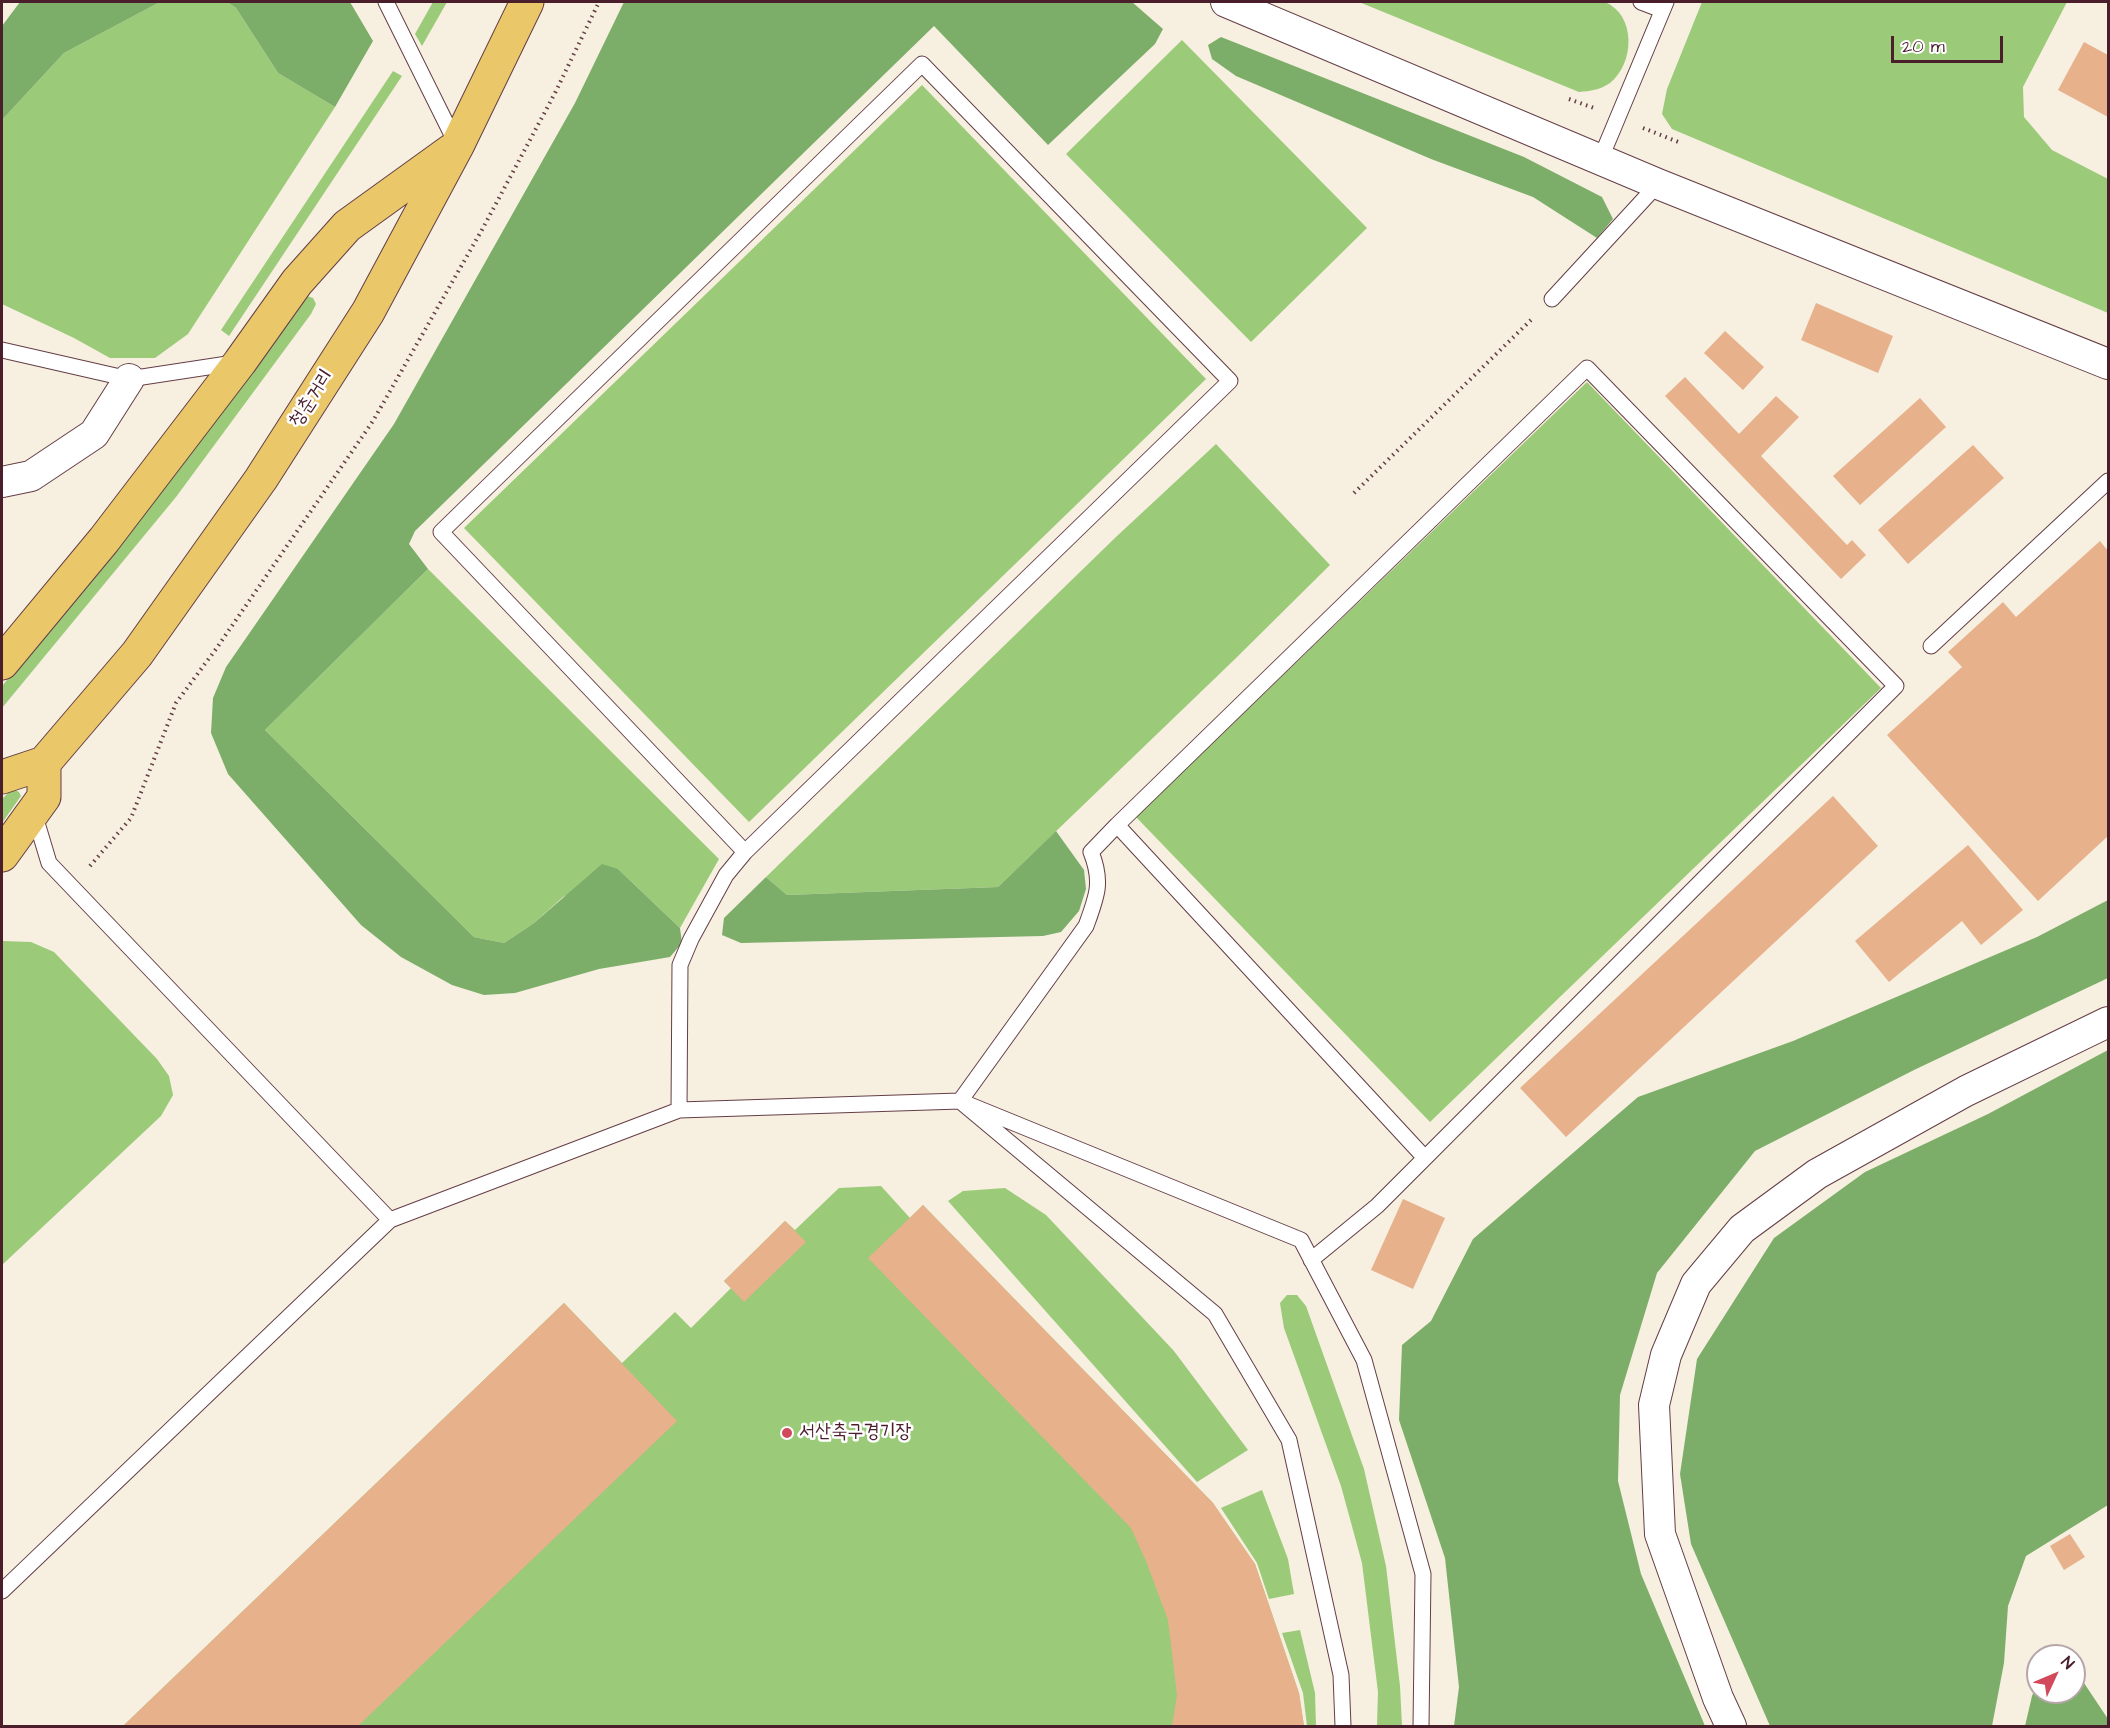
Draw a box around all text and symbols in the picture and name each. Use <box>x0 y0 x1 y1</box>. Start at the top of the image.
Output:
scale bar <box>1894 24 2006 62</box>
text: 20 m <box>1902 34 1945 59</box>
street label: 청춘거리 <box>284 365 340 433</box>
place label: 서산축구경기장 <box>799 1421 912 1445</box>
marker: 서산축구경기장 <box>780 1426 794 1440</box>
north arrow <box>2026 1644 2086 1704</box>
text: N <box>2056 1652 2079 1674</box>

